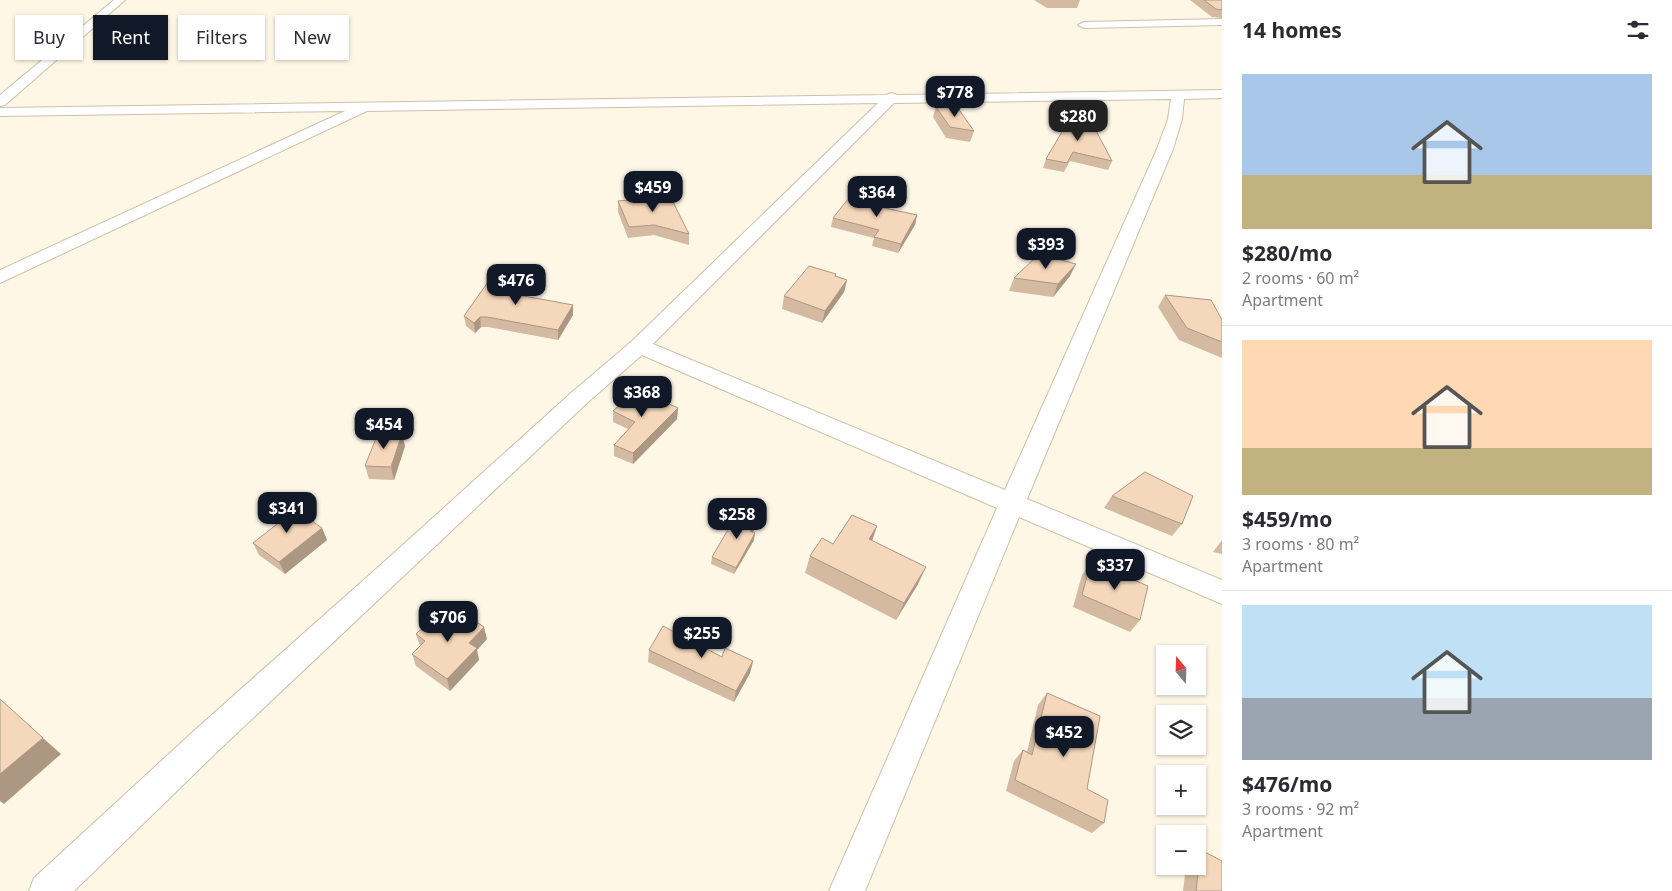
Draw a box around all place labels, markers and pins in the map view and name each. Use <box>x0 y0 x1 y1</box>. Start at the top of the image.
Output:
pin: $778 <box>925 76 985 118</box>
pin: $280 <box>1048 100 1108 142</box>
pin: $459 <box>623 170 683 213</box>
pin: $364 <box>847 176 907 218</box>
pin: $393 <box>1016 228 1076 270</box>
pin: $476 <box>486 264 546 306</box>
pin: $368 <box>612 376 672 418</box>
pin: $454 <box>354 408 414 450</box>
pin: $341 <box>257 492 317 534</box>
pin: $258 <box>707 498 767 540</box>
pin: $337 <box>1085 548 1145 591</box>
pin: $706 <box>418 600 478 643</box>
pin: $255 <box>672 616 732 659</box>
pin: $452 <box>1034 716 1094 758</box>

